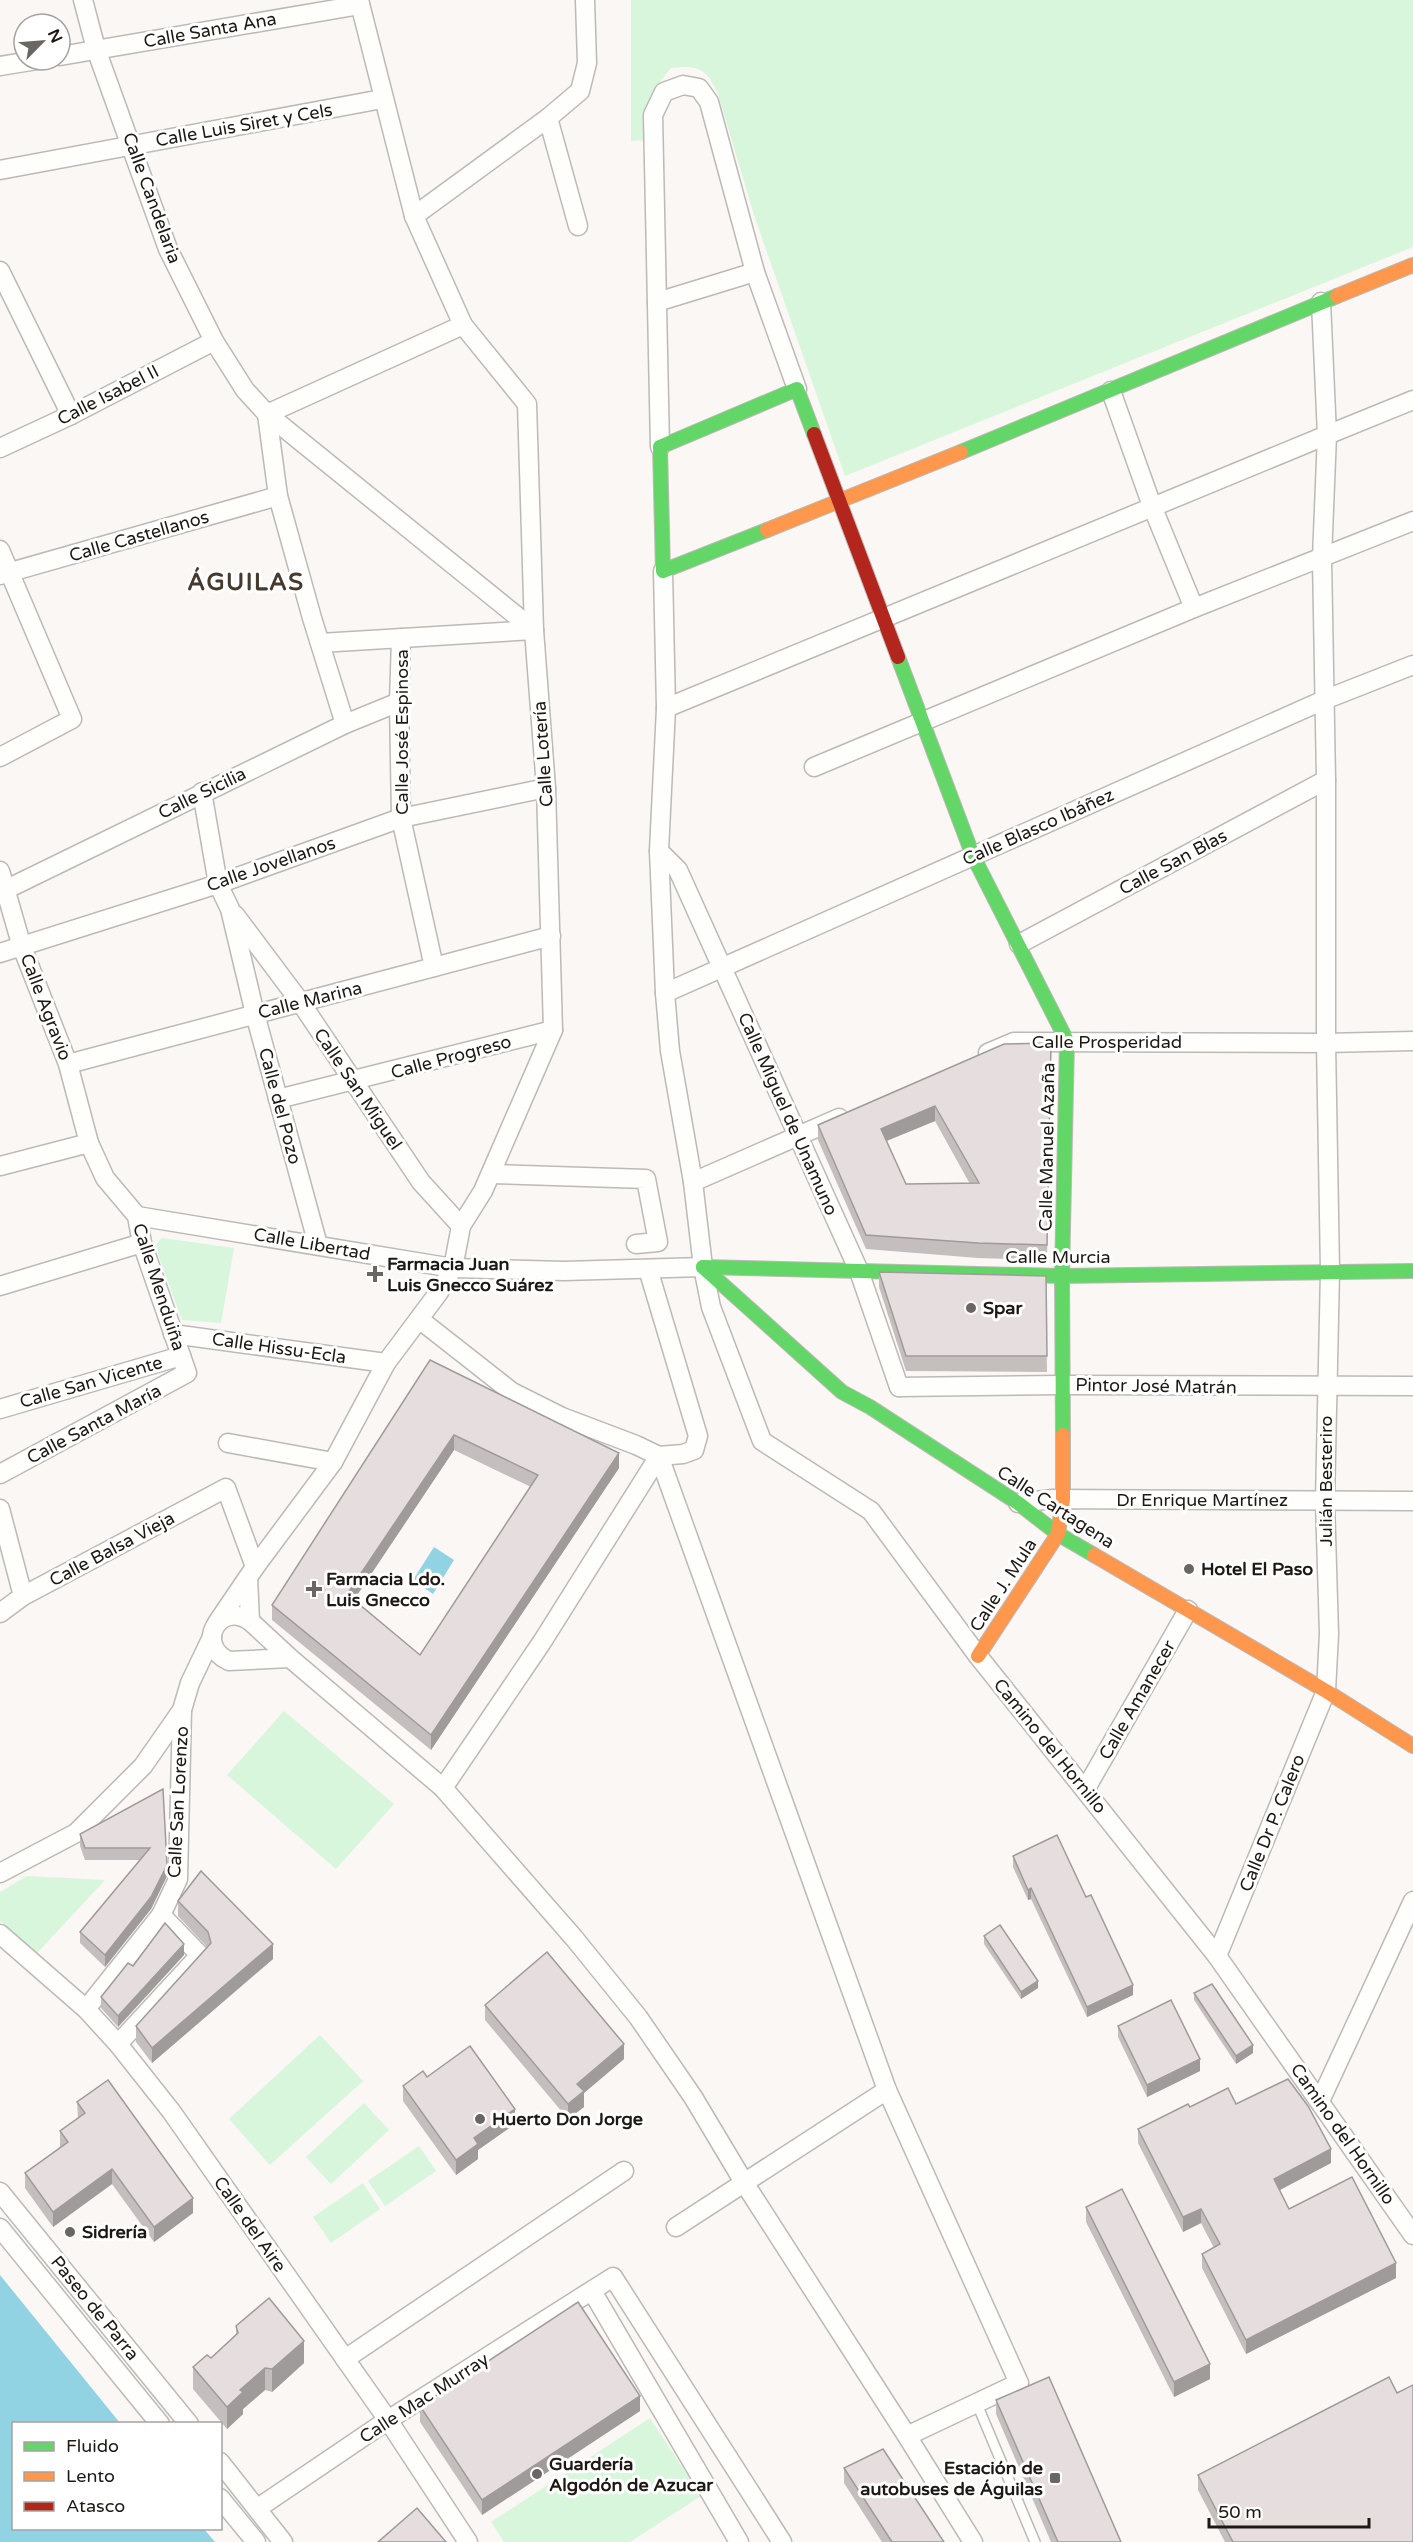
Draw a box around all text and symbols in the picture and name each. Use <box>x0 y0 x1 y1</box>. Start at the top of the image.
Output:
street label: Calle Santa Ana <box>142 7 278 53</box>
north arrow <box>12 12 72 72</box>
text: N <box>43 26 66 46</box>
street label: Calle Luis Siret y Cels <box>154 99 334 151</box>
street label: Calle Candelaria <box>118 130 186 266</box>
street label: Calle Isabel II <box>53 360 163 430</box>
street label: Calle Castellanos <box>67 506 211 566</box>
district label: ÁGUILAS <box>187 567 305 597</box>
street label: Calle José Espinosa <box>391 649 413 815</box>
street label: Calle Lotería <box>528 700 558 808</box>
street label: Calle Sicilia <box>154 762 250 824</box>
street label: Calle Blasco Ibáñez <box>959 784 1117 870</box>
street label: Calle San Blas <box>1115 824 1231 900</box>
street label: Calle Jovellanos <box>204 832 338 896</box>
street label: Calle Agravio <box>16 950 77 1064</box>
street label: Calle Marina <box>256 976 364 1024</box>
street label: Calle Miguel de Unamuno <box>733 1009 843 1219</box>
street label: Calle San Miguel <box>309 1024 407 1154</box>
street label: Calle Progreso <box>388 1030 514 1084</box>
street label: Calle Prosperidad <box>1032 1031 1182 1053</box>
street label: Calle del Pozo <box>254 1045 306 1167</box>
street label: Calle Manuel Azaña <box>1035 1062 1059 1232</box>
street label: Calle Menduiña <box>128 1221 190 1353</box>
street label: Calle Libertad <box>252 1223 372 1265</box>
street label: Calle Murcia <box>1005 1246 1111 1268</box>
place label: Farmacia Juan Luis Gnecco Suárez <box>387 1253 553 1296</box>
marker: Farmacia Juan Luis Gnecco Suárez <box>368 1267 382 1281</box>
place label: Spar <box>983 1297 1023 1319</box>
marker: Spar <box>964 1301 978 1315</box>
street label: Calle Hissu-Ecla <box>210 1328 348 1368</box>
street label: Calle San Vicente <box>17 1351 165 1413</box>
street label: Pintor José Matrán <box>1075 1374 1237 1398</box>
street label: Calle Santa María <box>23 1379 165 1469</box>
street label: Julián Besteriro <box>1315 1415 1337 1547</box>
street label: Calle Cartagena <box>993 1461 1119 1553</box>
street label: Dr Enrique Martínez <box>1116 1489 1288 1511</box>
street label: Calle Balsa Vieja <box>46 1507 178 1591</box>
street label: Calle J. Mula <box>965 1534 1041 1636</box>
place label: Hotel El Paso <box>1201 1558 1313 1580</box>
marker: Hotel El Paso <box>1182 1562 1196 1576</box>
place label: Farmacia Ldo. Luis Gnecco <box>326 1568 445 1611</box>
marker: Farmacia Ldo. Luis Gnecco <box>307 1582 321 1596</box>
street label: Calle Amanecer <box>1094 1636 1180 1764</box>
street label: Camino del Hornillo <box>989 1674 1111 1818</box>
street label: Calle San Lorenzo <box>163 1725 193 1879</box>
street label: Calle Dr P. Calero <box>1234 1751 1310 1895</box>
street label: Camino del Hornillo <box>1286 2059 1400 2209</box>
place label: Huerto Don Jorge <box>492 2108 643 2130</box>
marker: Huerto Don Jorge <box>473 2112 487 2126</box>
street label: Calle del Aire <box>209 2172 291 2276</box>
place label: Sidrería <box>82 2221 147 2243</box>
marker: Sidrería <box>63 2225 77 2239</box>
street label: Paseo de Parra <box>46 2251 144 2365</box>
street label: Calle Mac Murray <box>355 2348 493 2448</box>
legend <box>12 2422 222 2530</box>
text: Fluido <box>66 2435 119 2457</box>
place label: Guardería Algodón de Azucar <box>549 2453 714 2496</box>
place label: Estación de autobuses de Águilas <box>860 2457 1043 2500</box>
text: Lento <box>66 2465 115 2487</box>
marker: Guardería Algodón de Azucar <box>530 2467 544 2481</box>
marker: Estación de autobuses de Águilas <box>1048 2471 1062 2485</box>
scale bar <box>1209 2491 1370 2529</box>
text: Atasco <box>66 2495 125 2517</box>
text: 50 m <box>1218 2501 1262 2523</box>

